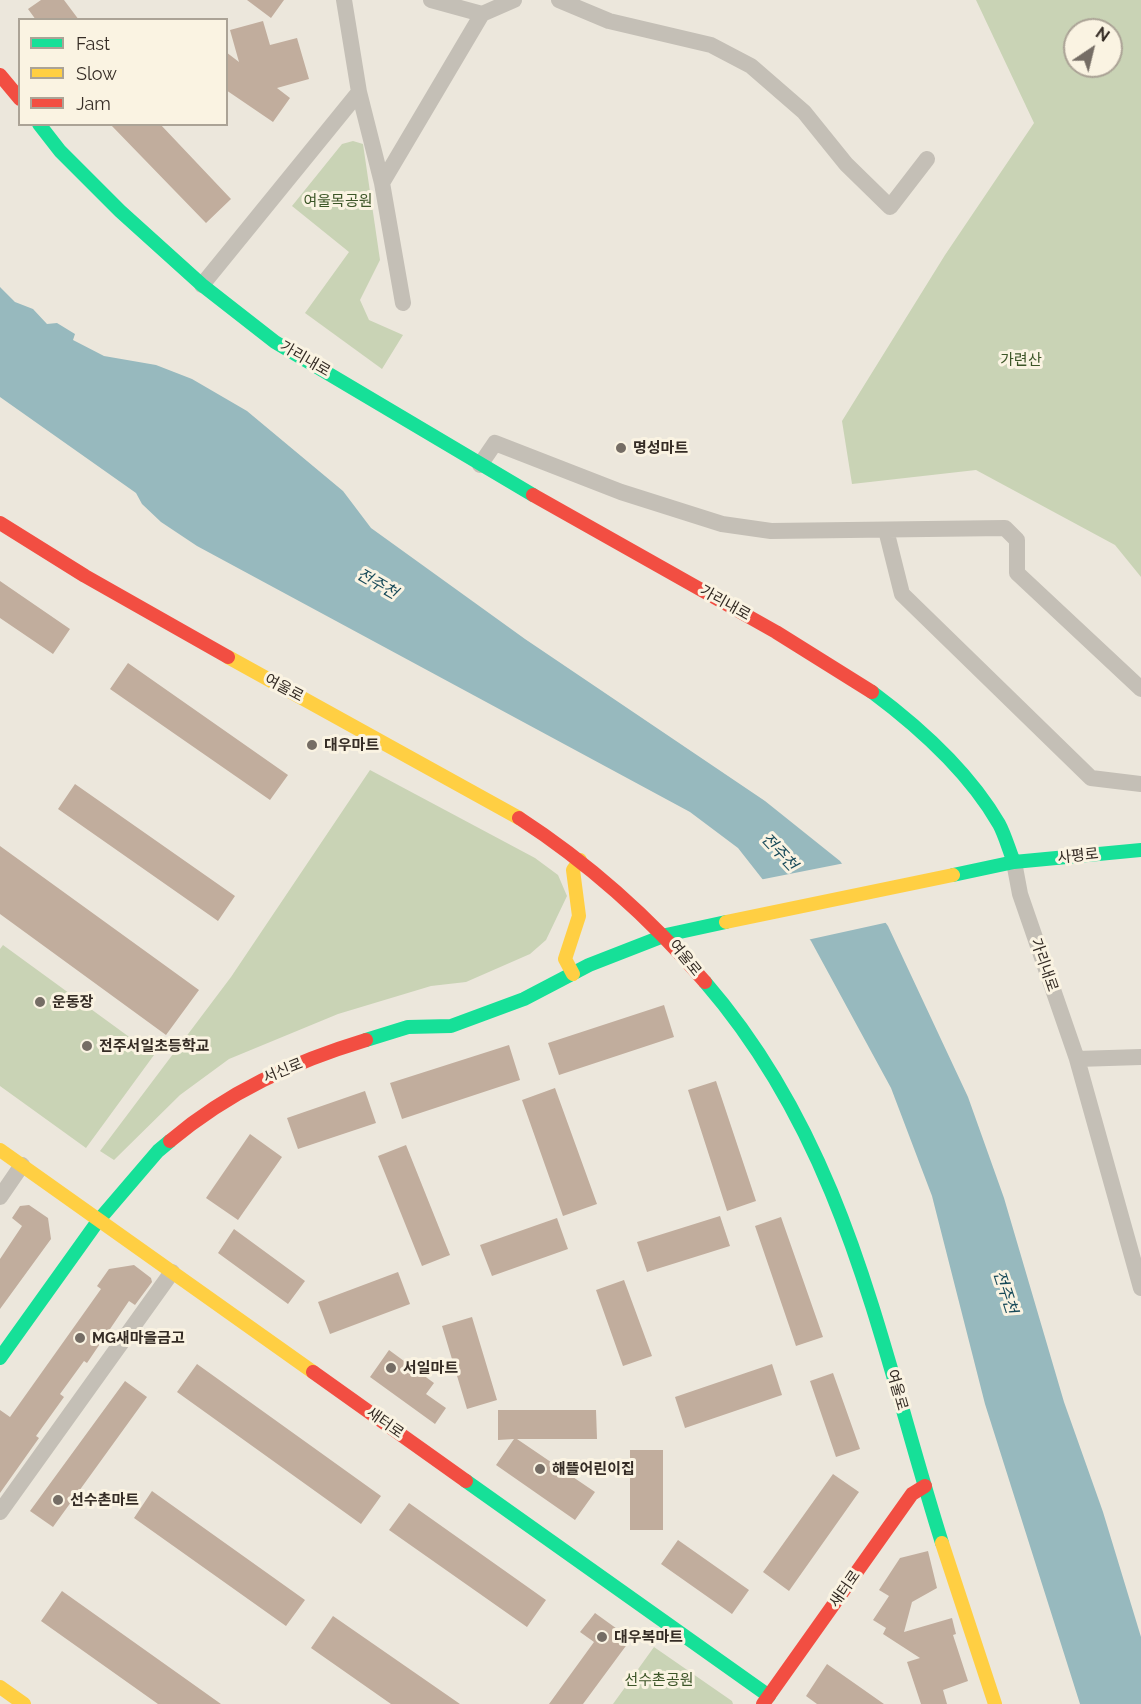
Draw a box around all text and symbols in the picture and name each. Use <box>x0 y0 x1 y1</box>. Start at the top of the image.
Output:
legend <box>18 18 228 126</box>
north arrow <box>1063 18 1123 78</box>
text: N <box>1092 23 1113 46</box>
text: Fast <box>76 33 110 54</box>
text: Slow <box>76 63 117 84</box>
text: Jam <box>76 93 111 114</box>
park label: 여울목공원 <box>304 192 372 210</box>
street label: 가리내로 <box>277 337 333 381</box>
park label: 가련산 <box>1000 351 1042 369</box>
place label: 명성마트 <box>633 439 688 457</box>
marker: 명성마트 <box>614 441 628 455</box>
water label: 전주천 <box>353 565 401 603</box>
street label: 가리내로 <box>696 582 754 624</box>
street label: 여울로 <box>261 670 307 706</box>
place label: 대우마트 <box>324 736 379 754</box>
marker: 대우마트 <box>305 738 319 752</box>
water label: 전주천 <box>757 829 801 875</box>
street label: 사평로 <box>1056 845 1100 867</box>
street label: 여울로 <box>665 936 705 980</box>
street label: 가리내로 <box>1027 936 1061 994</box>
place label: 운동장 <box>52 993 93 1011</box>
marker: 운동장 <box>33 995 47 1009</box>
place label: 전주서일초등학교 <box>99 1037 209 1055</box>
marker: 전주서일초등학교 <box>80 1039 94 1053</box>
street label: 서신로 <box>260 1055 306 1087</box>
water label: 전주천 <box>989 1268 1021 1316</box>
place label: MG새마을금고 <box>92 1329 185 1347</box>
marker: MG새마을금고 <box>73 1331 87 1345</box>
place label: 서일마트 <box>403 1359 458 1377</box>
marker: 서일마트 <box>384 1361 398 1375</box>
street label: 여울로 <box>883 1368 911 1412</box>
street label: 새터로 <box>363 1404 407 1442</box>
place label: 해뜰어린이집 <box>552 1460 635 1478</box>
marker: 해뜰어린이집 <box>533 1462 547 1476</box>
place label: 선수촌마트 <box>70 1491 139 1509</box>
marker: 선수촌마트 <box>51 1493 65 1507</box>
street label: 새터로 <box>826 1567 864 1611</box>
place label: 대우복마트 <box>614 1628 683 1646</box>
marker: 대우복마트 <box>595 1630 609 1644</box>
park label: 선수촌공원 <box>625 1671 693 1689</box>

